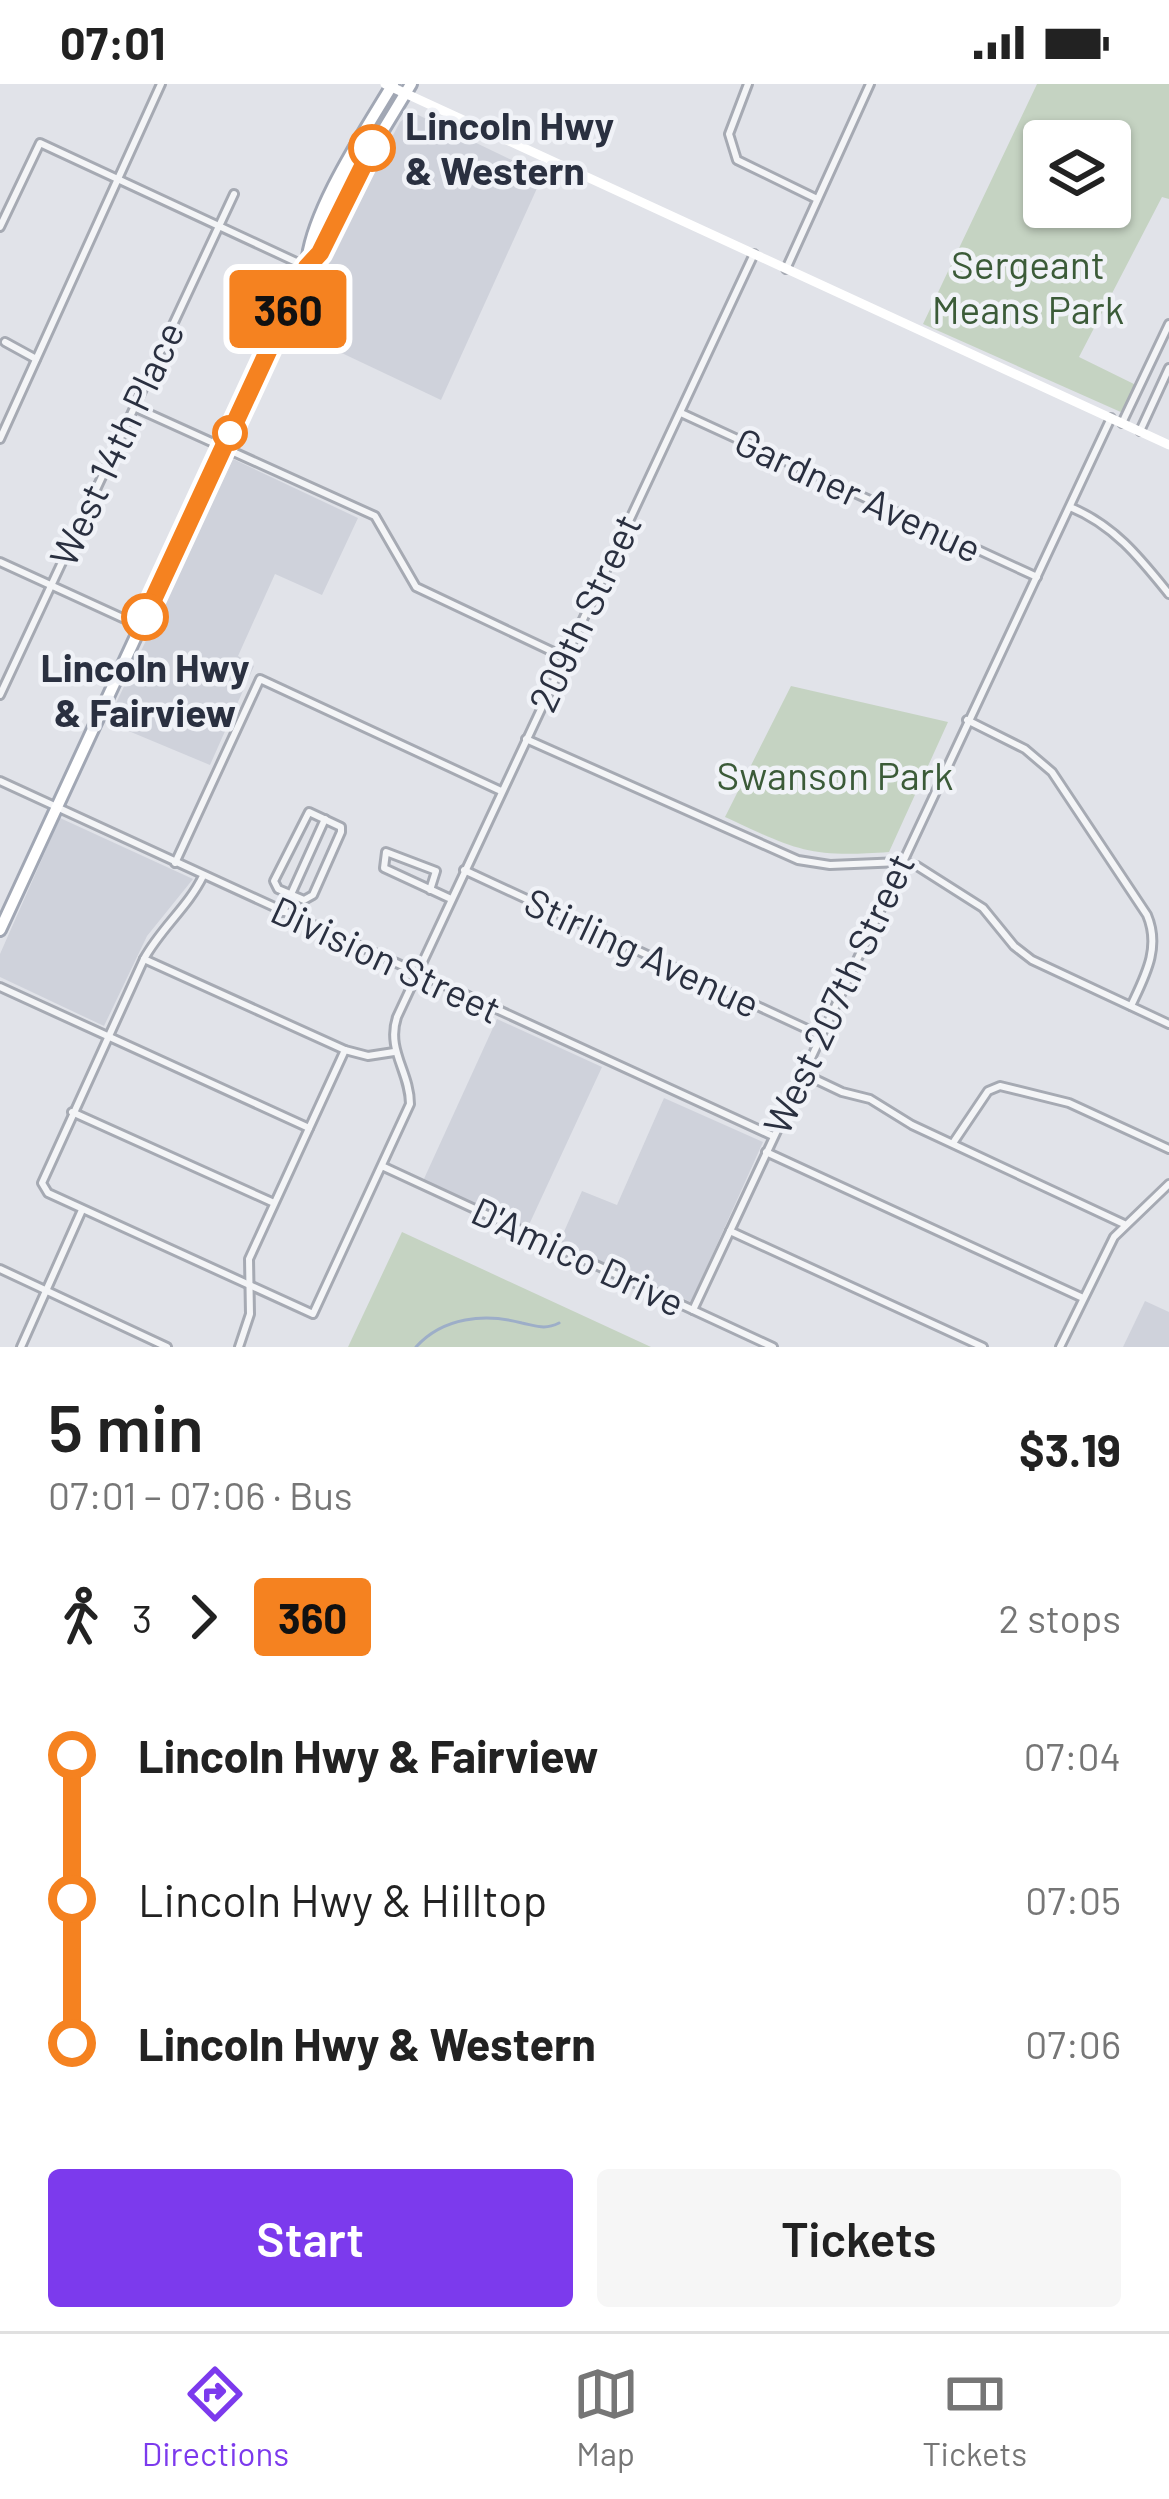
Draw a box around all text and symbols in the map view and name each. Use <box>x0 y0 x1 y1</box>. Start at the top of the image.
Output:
text: 07:01 <box>60 15 165 69</box>
place label: Lincoln Hwy & Western <box>405 101 615 193</box>
map controls <box>1023 120 1131 228</box>
button: layers <box>1023 120 1131 228</box>
marker: Lincoln Hwy & Western <box>350 126 394 170</box>
park label: Sergeant Means Park <box>932 240 1124 332</box>
line badge: 360 <box>219 270 357 348</box>
text: 360 <box>253 284 323 334</box>
street label: West 14th Place <box>38 314 193 573</box>
street label: Gardner Avenue <box>728 416 989 571</box>
unlabelled marker <box>214 417 246 449</box>
street label: 209th Street <box>517 506 650 719</box>
marker: Lincoln Hwy & Fairview <box>123 595 167 639</box>
place label: Lincoln Hwy & Fairview <box>40 643 250 735</box>
park label: Swanson Park <box>717 751 953 798</box>
street label: West 207th Street <box>752 846 923 1141</box>
street label: Stirling Avenue <box>518 877 768 1027</box>
street label: Division Street <box>264 885 509 1032</box>
street label: D'Amico Drive <box>465 1186 692 1325</box>
text: 5 min <box>48 1386 204 1465</box>
text: $3.19 <box>1019 1422 1121 1476</box>
text: 07:01 – 07:06 · Bus <box>48 1471 353 1518</box>
icon: walk <box>48 1584 114 1650</box>
icon: forward <box>170 1584 236 1650</box>
text: 360 <box>278 1592 347 1642</box>
text: 3 <box>132 1594 152 1641</box>
text: 2 stops <box>998 1594 1121 1641</box>
text: Lincoln Hwy & Fairview <box>138 1728 599 1782</box>
text: 07:04 <box>1024 1732 1121 1779</box>
text: Lincoln Hwy & Hilltop <box>138 1872 547 1926</box>
text: 07:05 <box>1025 1876 1121 1923</box>
text: Lincoln Hwy & Western <box>138 2016 596 2070</box>
text: 07:06 <box>1025 2020 1121 2067</box>
button: Start <box>48 2169 573 2307</box>
button: Tickets <box>597 2169 1121 2307</box>
tab: Directions <box>142 2361 289 2473</box>
tab: Map <box>573 2361 639 2473</box>
tab: Tickets <box>922 2361 1027 2473</box>

